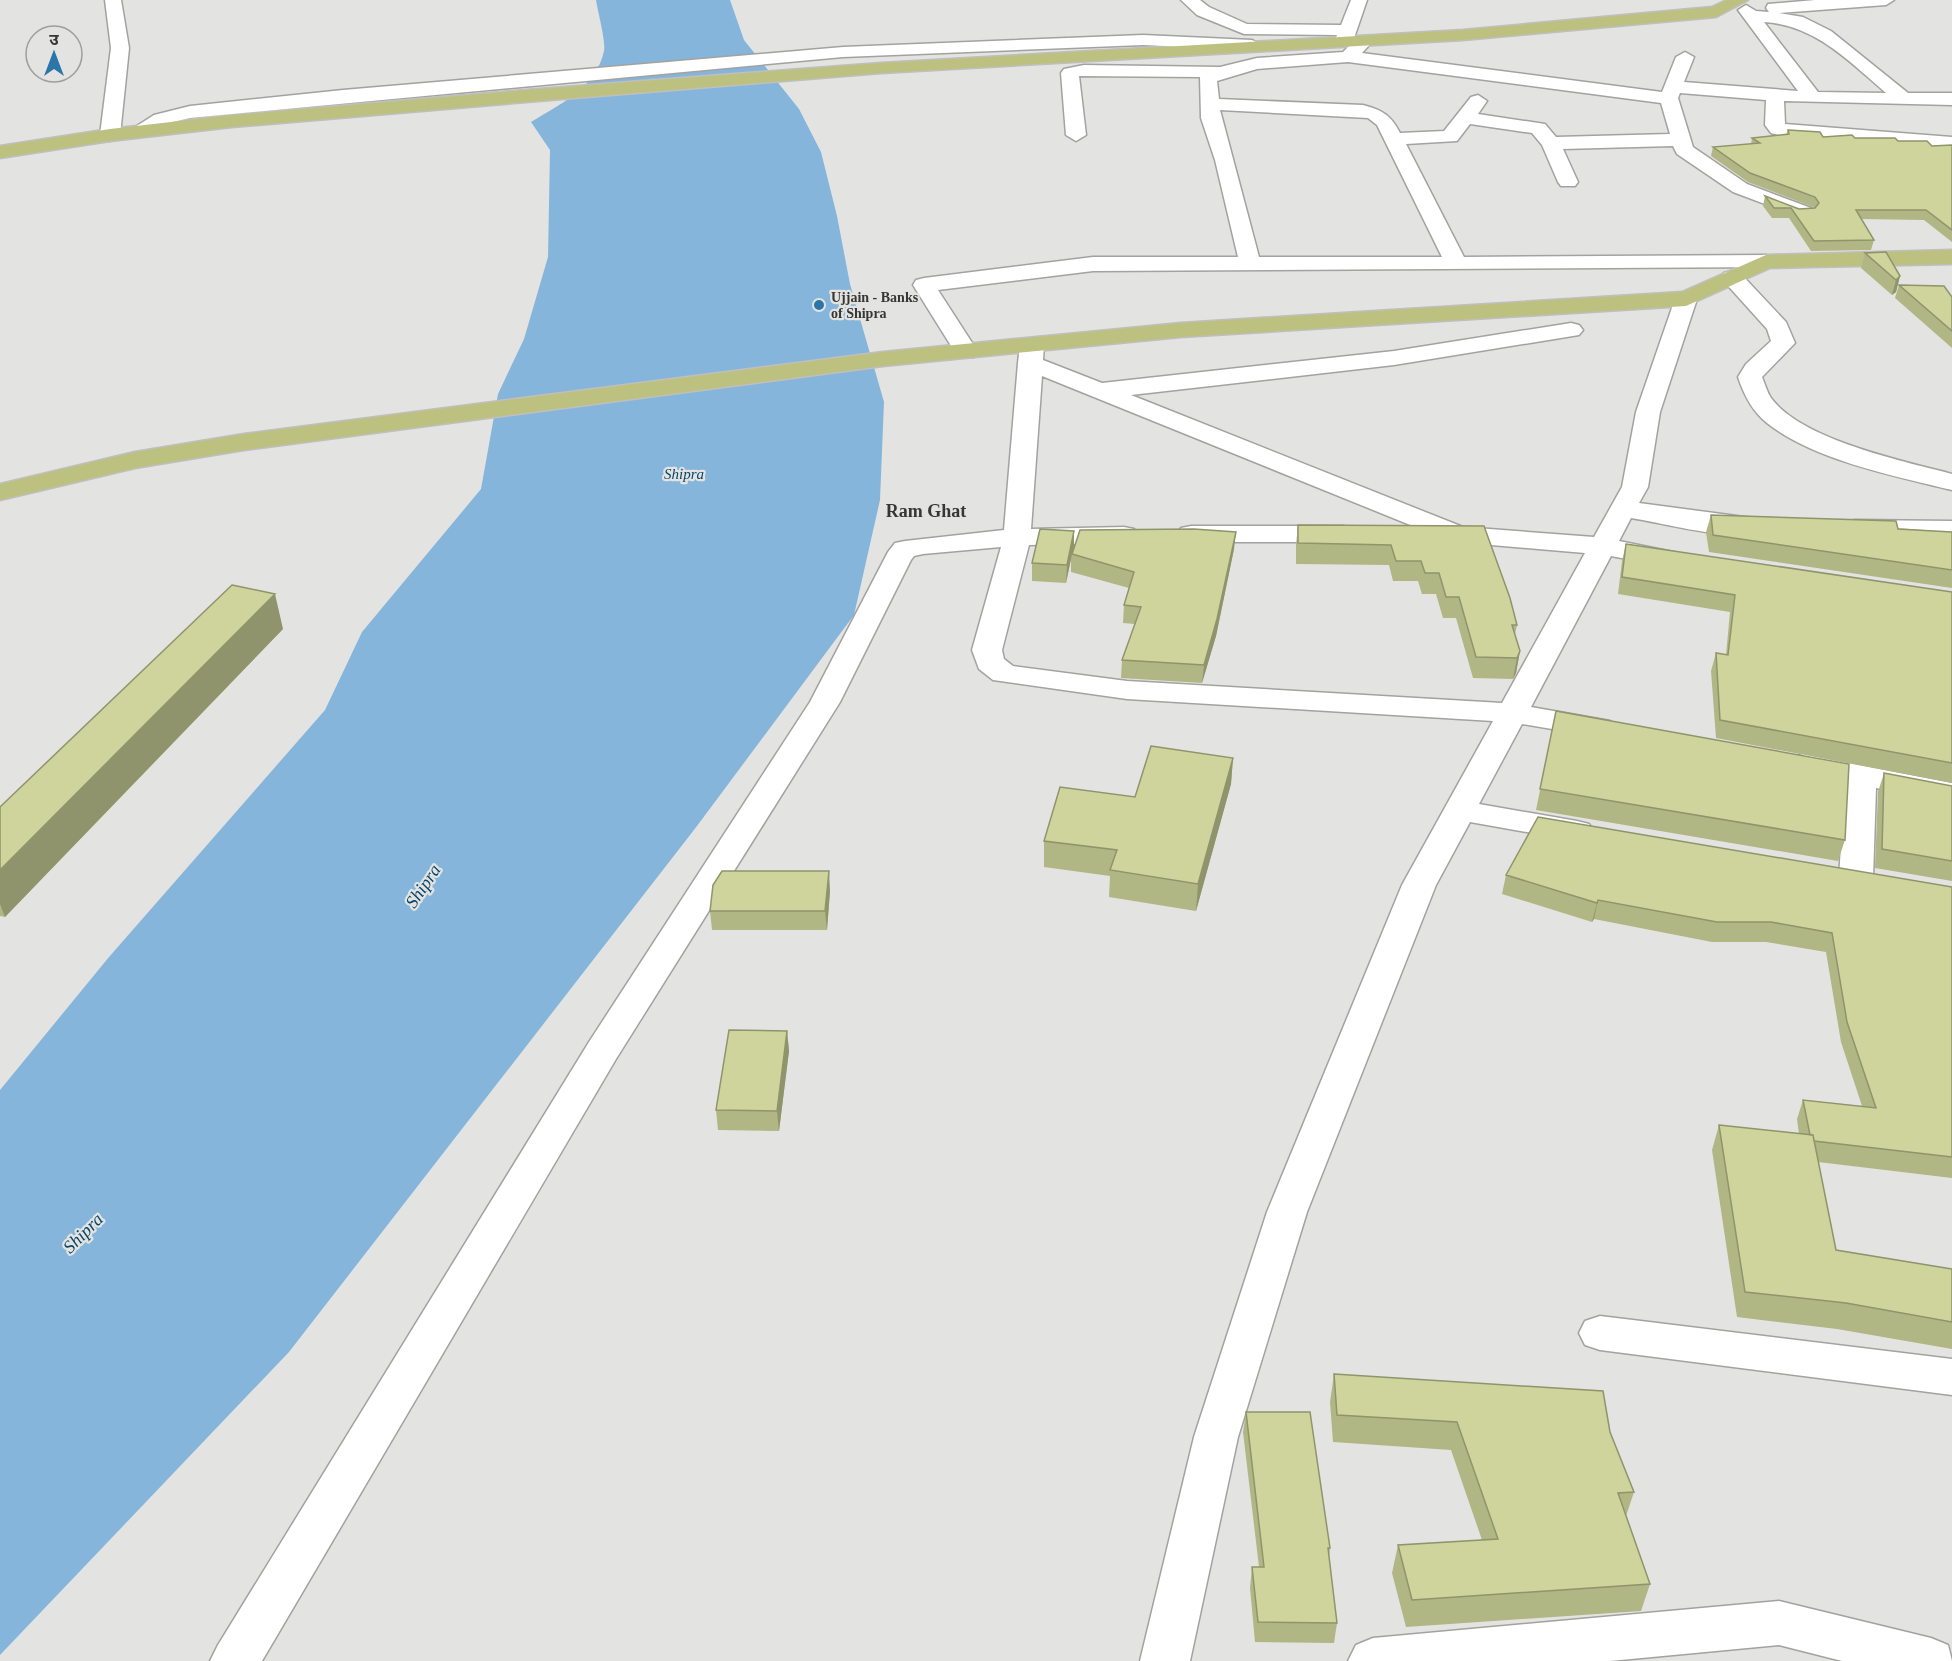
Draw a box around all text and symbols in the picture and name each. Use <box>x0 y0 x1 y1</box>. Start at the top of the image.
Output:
north arrow <box>24 24 84 84</box>
text: उ <box>49 31 59 48</box>
place label: Ujjain - Banks of Shipra <box>831 290 919 321</box>
marker: Ujjain - Banks of Shipra <box>812 298 826 312</box>
water label: Shipra <box>664 466 704 482</box>
district label: Ram Ghat <box>886 501 966 521</box>
water label: Shipra <box>401 861 445 911</box>
water label: Shipra <box>59 1209 107 1257</box>

